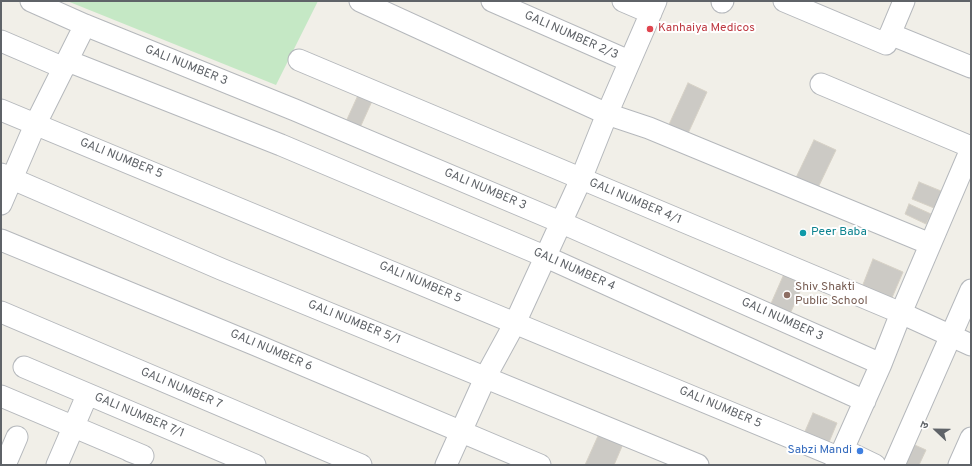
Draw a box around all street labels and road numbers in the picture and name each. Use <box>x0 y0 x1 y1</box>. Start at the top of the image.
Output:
street label: GALI NUMBER 2/3 <box>522 9 620 63</box>
street label: GALI NUMBER 3 <box>142 43 230 89</box>
street label: GALI NUMBER 5 <box>77 136 165 182</box>
street label: GALI NUMBER 3 <box>442 166 528 214</box>
street label: GALI NUMBER 4/1 <box>587 176 683 228</box>
street label: GALI NUMBER 4 <box>531 245 617 295</box>
street label: GALI NUMBER 5 <box>377 259 463 307</box>
street label: GALI NUMBER 3 <box>739 295 825 345</box>
street label: GALI NUMBER 5/1 <box>306 298 402 348</box>
street label: GALI NUMBER 6 <box>228 327 314 375</box>
street label: GALI NUMBER 7 <box>138 365 224 413</box>
street label: GALI NUMBER 5 <box>677 384 763 432</box>
street label: GALI NUMBER 7/1 <box>92 391 186 441</box>

